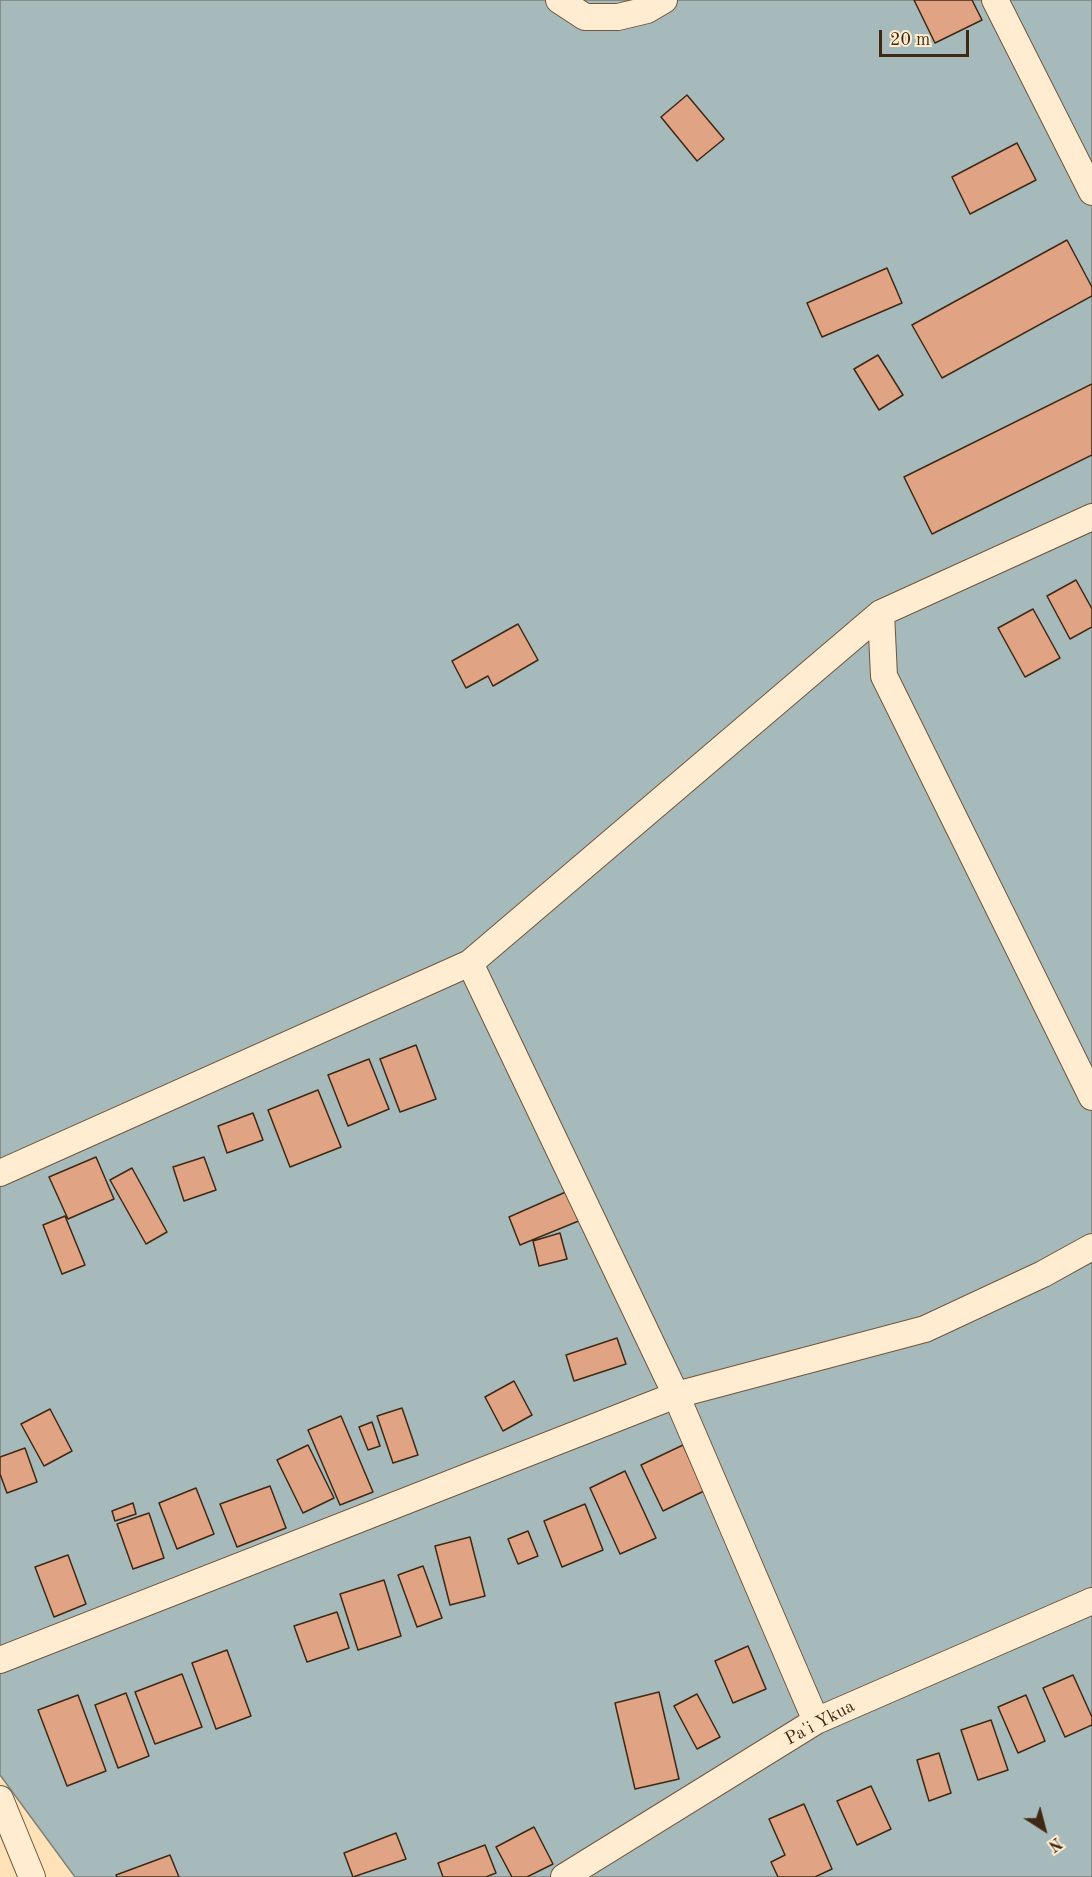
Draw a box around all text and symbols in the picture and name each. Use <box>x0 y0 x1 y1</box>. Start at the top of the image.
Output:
scale bar <box>882 18 972 56</box>
text: 20 m <box>890 31 930 49</box>
street label: Pa'i Ykua <box>782 1696 858 1750</box>
north arrow <box>1014 1799 1074 1859</box>
text: N <box>1045 1833 1064 1854</box>

